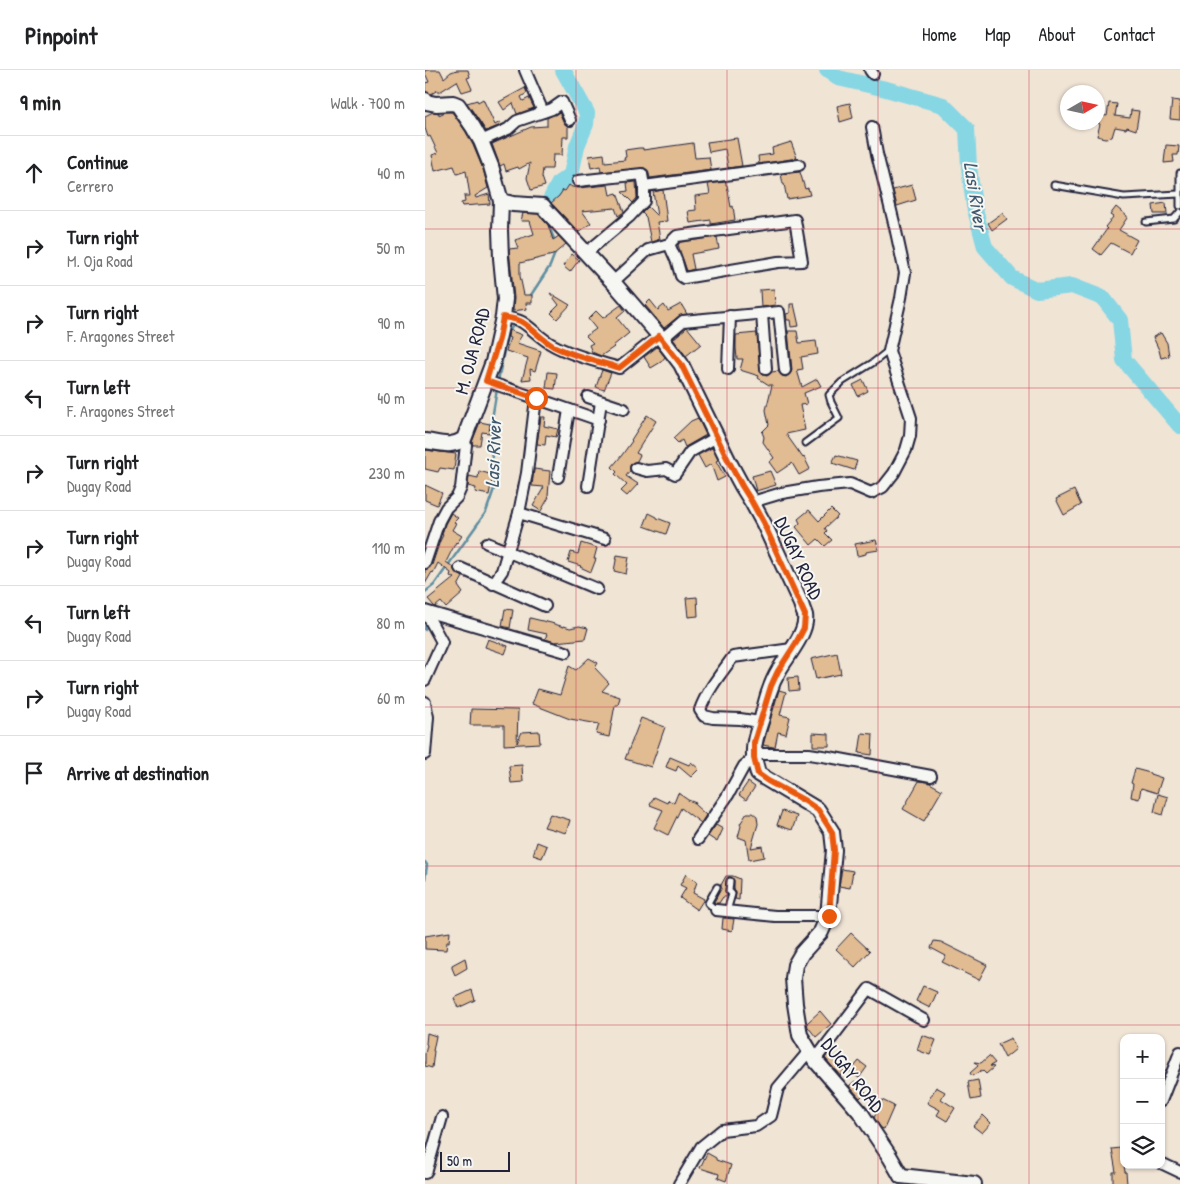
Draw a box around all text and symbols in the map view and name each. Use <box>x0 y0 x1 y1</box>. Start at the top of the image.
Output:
text: Pinpoint <box>25 19 97 51</box>
text: Home <box>922 22 957 47</box>
text: Map <box>985 22 1010 47</box>
text: About <box>1038 22 1075 47</box>
text: Contact <box>1103 22 1155 47</box>
north arrow <box>1060 85 1105 130</box>
text: 9 min <box>20 88 61 117</box>
text: Walk · 700 m <box>331 92 405 114</box>
text: Continue <box>67 149 128 175</box>
icon: ahead <box>20 159 48 187</box>
water label: Lasi River <box>958 160 996 235</box>
text: 40 m <box>377 162 405 184</box>
text: Cerrero <box>67 175 113 197</box>
text: Turn right <box>67 224 138 250</box>
icon: right <box>20 234 48 262</box>
text: 50 m <box>377 237 405 259</box>
text: M. Oja Road <box>67 250 132 272</box>
text: Turn right <box>67 299 138 325</box>
street label: M. OJA ROAD <box>448 305 496 397</box>
icon: right <box>20 309 48 337</box>
text: 90 m <box>377 312 405 334</box>
text: F. Aragones Street <box>67 325 175 347</box>
text: Turn left <box>67 374 130 400</box>
icon: left <box>20 384 48 412</box>
text: 40 m <box>377 387 405 409</box>
route start <box>525 387 548 410</box>
text: F. Aragones Street <box>67 400 175 422</box>
water label: Lasi River <box>478 416 507 488</box>
text: Turn right <box>67 449 138 475</box>
icon: right <box>20 459 48 487</box>
text: 230 m <box>369 462 405 484</box>
text: Dugay Road <box>67 475 131 497</box>
street label: DUGAY ROAD <box>769 513 829 603</box>
text: Turn right <box>67 524 138 550</box>
icon: right <box>20 534 48 562</box>
text: 110 m <box>372 537 405 559</box>
text: Dugay Road <box>67 550 131 572</box>
text: Turn left <box>67 599 130 625</box>
icon: left <box>20 609 48 637</box>
text: 80 m <box>376 612 405 634</box>
text: Dugay Road <box>67 625 131 647</box>
text: Turn right <box>67 674 138 700</box>
icon: right <box>20 684 48 712</box>
text: 60 m <box>377 687 405 709</box>
text: Dugay Road <box>67 700 131 722</box>
icon: arrive <box>20 759 48 787</box>
text: Arrive at destination <box>67 760 209 786</box>
route end <box>818 905 841 928</box>
street label: DUGAY ROAD <box>816 1032 890 1118</box>
map controls <box>1120 1034 1165 1169</box>
button: + <box>1120 1034 1165 1079</box>
button: − <box>1120 1079 1165 1124</box>
button: layers <box>1120 1124 1165 1169</box>
scale bar <box>440 1149 510 1172</box>
text: 50 m <box>447 1151 472 1170</box>

